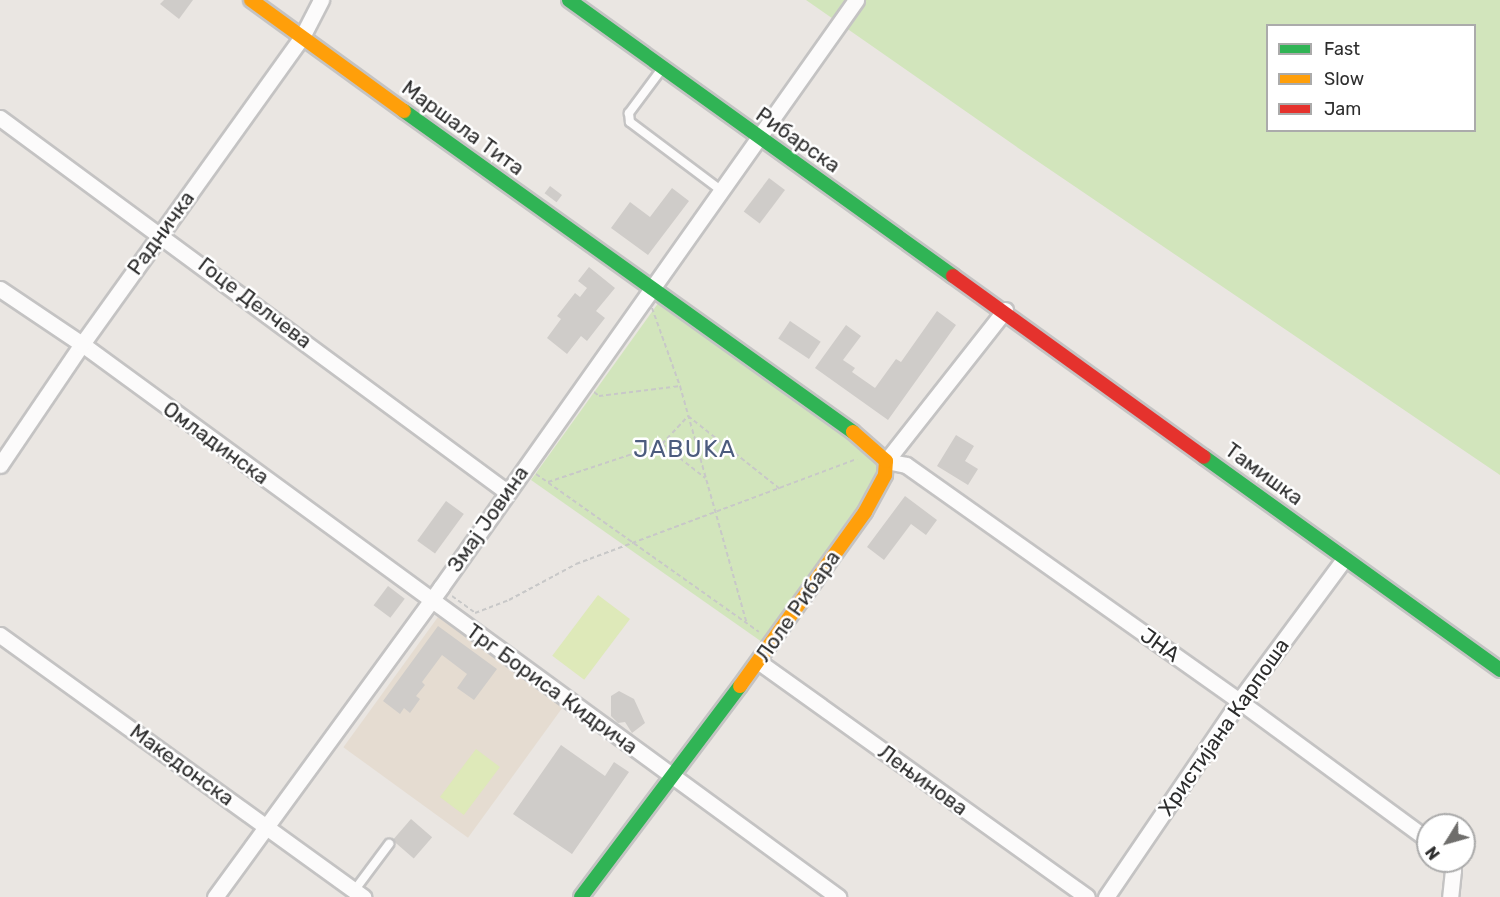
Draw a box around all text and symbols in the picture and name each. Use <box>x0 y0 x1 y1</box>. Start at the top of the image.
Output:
legend <box>1266 24 1476 132</box>
text: Fast <box>1324 38 1360 60</box>
text: Slow <box>1324 68 1364 90</box>
street label: Маршала Тита <box>397 75 529 181</box>
text: Jam <box>1324 98 1361 120</box>
street label: Рибарска <box>751 102 845 178</box>
street label: Радничка <box>122 186 200 280</box>
street label: Гоце Делчева <box>193 252 317 354</box>
street label: Омладинска <box>158 396 274 490</box>
district label: JABUKA <box>633 436 737 464</box>
street label: Тамишка <box>1220 437 1308 511</box>
street label: Змај Јовина <box>442 461 534 577</box>
street label: Лоле Рибара <box>750 546 846 666</box>
street label: Трг Бориса Кидрича <box>462 618 642 760</box>
street label: ЈНА <box>1135 623 1185 667</box>
street label: Христијана Карпоша <box>1153 634 1295 820</box>
street label: Македонска <box>125 719 239 811</box>
street label: Лењинова <box>873 739 973 821</box>
north arrow <box>1416 813 1476 873</box>
text: N <box>1422 843 1444 863</box>

